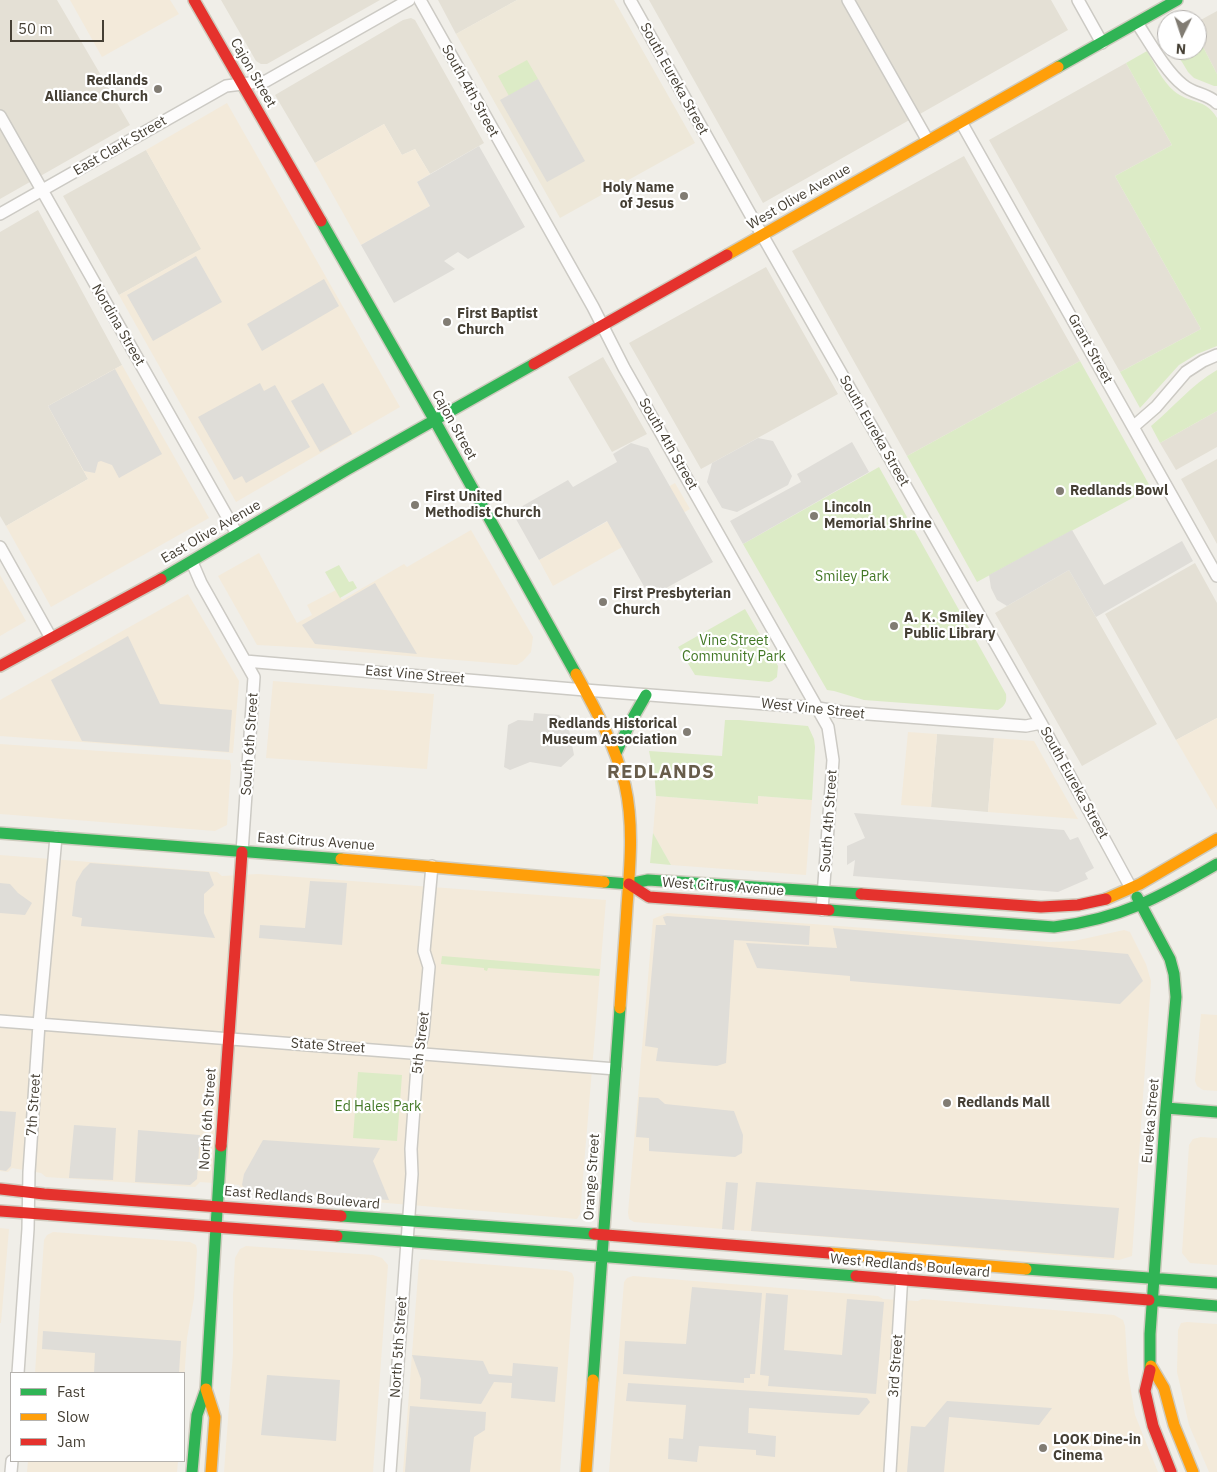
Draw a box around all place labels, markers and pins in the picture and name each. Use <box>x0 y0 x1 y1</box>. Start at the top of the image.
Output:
place label: Redlands Alliance Church <box>44 73 148 105</box>
marker: Redlands Alliance Church <box>152 83 164 95</box>
place label: Holy Name of Jesus <box>603 180 674 212</box>
marker: Holy Name of Jesus <box>678 190 690 202</box>
place label: First Baptist Church <box>457 306 538 338</box>
marker: First Baptist Church <box>441 316 453 328</box>
place label: Redlands Bowl <box>1070 483 1168 499</box>
marker: Redlands Bowl <box>1054 485 1066 497</box>
place label: First United Methodist Church <box>425 489 541 522</box>
marker: First United Methodist Church <box>409 499 421 511</box>
place label: Lincoln Memorial Shrine <box>824 500 932 532</box>
marker: Lincoln Memorial Shrine <box>808 510 820 522</box>
place label: First Presbyterian Church <box>613 586 731 618</box>
marker: First Presbyterian Church <box>597 596 609 608</box>
place label: A. K. Smiley Public Library <box>904 610 995 642</box>
marker: A. K. Smiley Public Library <box>888 620 900 632</box>
place label: Redlands Historical Museum Association <box>542 716 677 749</box>
marker: Redlands Historical Museum Association <box>681 726 693 738</box>
place label: Redlands Mall <box>957 1095 1050 1111</box>
marker: Redlands Mall <box>941 1097 953 1109</box>
place label: LOOK Dine-in Cinema <box>1053 1432 1141 1464</box>
marker: LOOK Dine-in Cinema <box>1037 1442 1049 1454</box>

